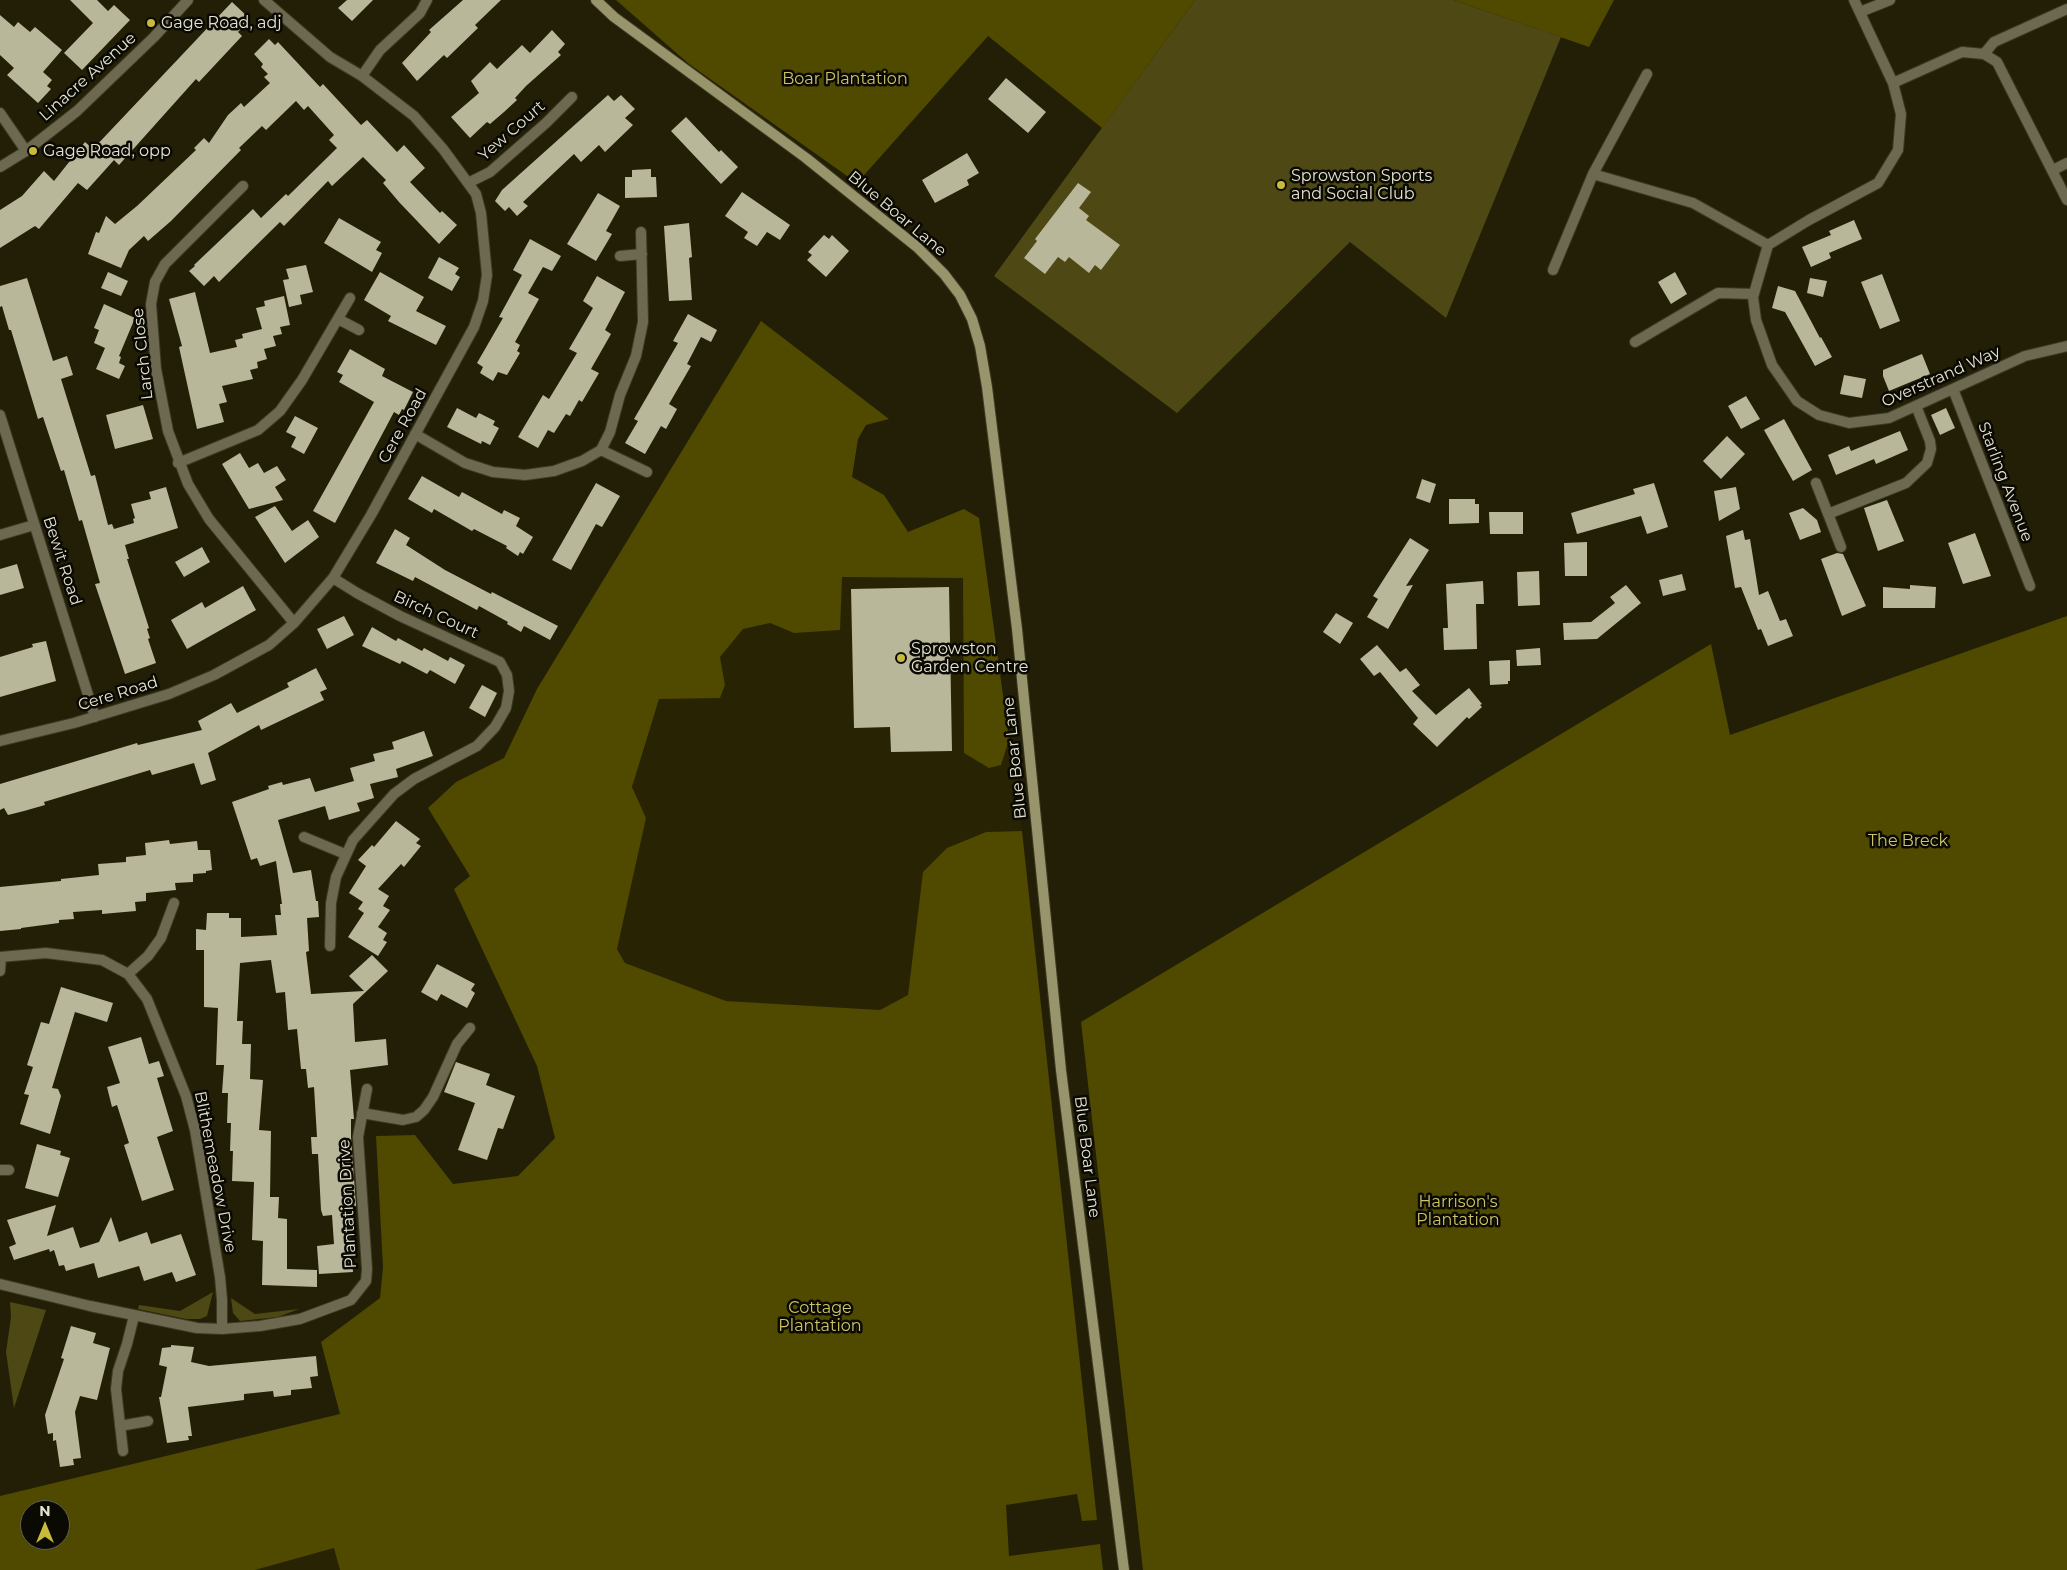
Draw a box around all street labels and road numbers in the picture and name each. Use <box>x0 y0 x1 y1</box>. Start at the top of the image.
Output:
street label: Linacre Avenue <box>36 29 140 125</box>
street label: Yew Court <box>475 97 549 165</box>
street label: Blue Boar Lane <box>844 167 950 261</box>
street label: Larch Close <box>129 307 157 401</box>
street label: Overstrand Way <box>1879 342 2003 412</box>
street label: Cere Road <box>375 385 431 467</box>
street label: Starling Avenue <box>1973 419 2037 545</box>
street label: Bewit Road <box>39 514 85 608</box>
street label: Birch Court <box>391 587 481 643</box>
street label: Cere Road <box>76 673 160 715</box>
street label: Blue Boar Lane <box>999 696 1031 820</box>
street label: Blithemeadow Drive <box>190 1090 240 1254</box>
street label: Blue Boar Lane <box>1070 1095 1104 1219</box>
street label: Plantation Drive <box>335 1139 361 1269</box>

